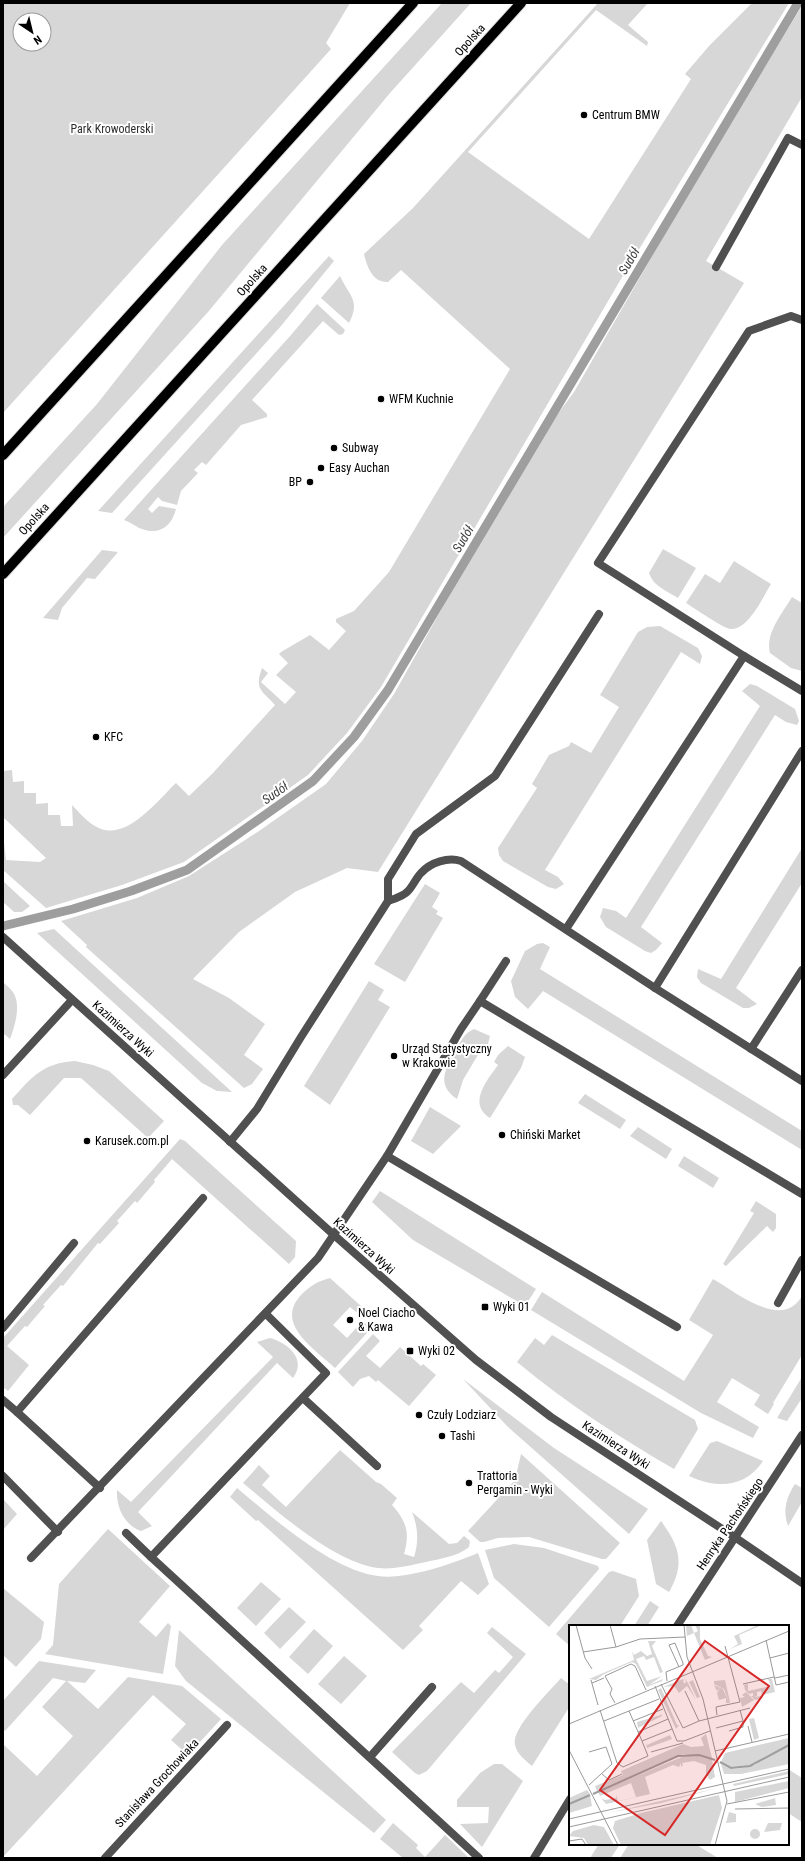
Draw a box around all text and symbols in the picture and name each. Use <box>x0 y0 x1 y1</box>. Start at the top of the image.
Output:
north arrow <box>12 12 52 52</box>
street label: Opolska <box>452 21 488 59</box>
text: N <box>31 33 44 47</box>
place label: Centrum BMW <box>592 108 660 122</box>
marker: Centrum BMW <box>579 110 589 120</box>
park label: Park Krowoderski <box>71 122 153 136</box>
water label: Sudół <box>615 244 643 277</box>
street label: Opolska <box>234 261 270 299</box>
place label: WFM Kuchnie <box>389 392 454 406</box>
marker: WFM Kuchnie <box>376 394 386 404</box>
place label: Subway <box>342 441 378 455</box>
marker: Subway <box>329 443 339 453</box>
place label: Easy Auchan <box>329 461 390 475</box>
marker: Easy Auchan <box>316 463 326 473</box>
place label: BP <box>289 475 302 489</box>
marker: BP <box>305 477 315 487</box>
street label: Opolska <box>16 500 52 538</box>
water label: Sudół <box>449 522 477 555</box>
place label: KFC <box>104 730 123 744</box>
marker: KFC <box>91 732 101 742</box>
water label: Sudół <box>259 778 292 807</box>
street label: Kazimierza Wyki <box>90 998 156 1060</box>
place label: Urząd Statystyczny w Krakowie <box>402 1042 492 1070</box>
marker: Urząd Statystyczny w Krakowie <box>389 1051 399 1061</box>
place label: Chiński Market <box>510 1128 581 1142</box>
marker: Chiński Market <box>497 1130 507 1140</box>
place label: Karusek.com.pl <box>95 1134 169 1148</box>
marker: Karusek.com.pl <box>82 1136 92 1146</box>
street label: Kazimierza Wyki <box>331 1215 397 1277</box>
place label: Wyki 01 <box>493 1300 530 1314</box>
marker: Wyki 01 <box>480 1302 490 1312</box>
place label: Noel Ciacho & Kawa <box>358 1306 415 1334</box>
marker: Noel Ciacho & Kawa <box>345 1315 355 1325</box>
place label: Wyki 02 <box>418 1344 455 1358</box>
marker: Wyki 02 <box>405 1346 415 1356</box>
place label: Czuły Lodziarz <box>427 1408 496 1422</box>
marker: Czuły Lodziarz <box>414 1410 424 1420</box>
street label: Kazimierza Wyki <box>580 1418 652 1472</box>
place label: Tashi <box>450 1429 475 1443</box>
marker: Tashi <box>437 1431 447 1441</box>
place label: Trattoria Pergamin - Wyki <box>477 1469 553 1497</box>
street label: Henryka Pachońskiego <box>694 1475 766 1573</box>
marker: Trattoria Pergamin - Wyki <box>464 1478 474 1488</box>
inset map <box>569 1625 789 1845</box>
street label: Stanisława Grochowiaka <box>112 1736 202 1830</box>

